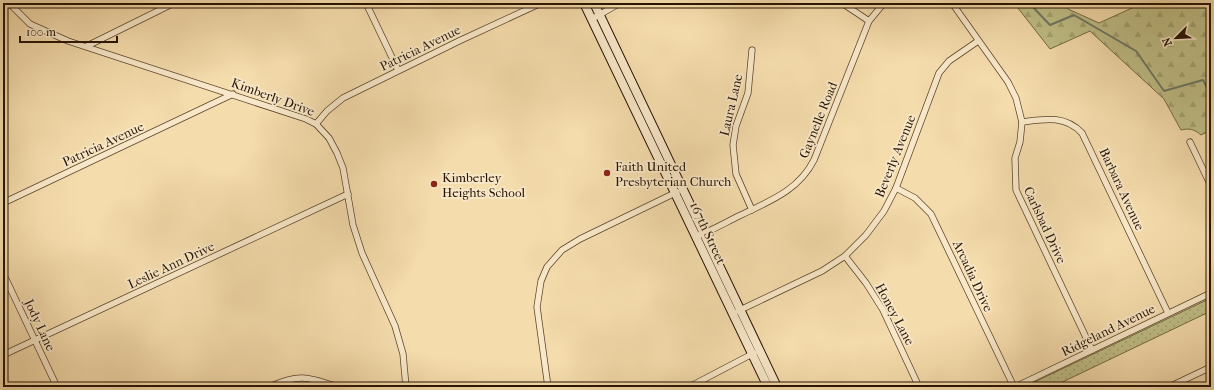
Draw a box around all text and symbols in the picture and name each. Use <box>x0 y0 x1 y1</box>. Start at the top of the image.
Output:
scale bar <box>20 18 117 44</box>
north arrow <box>1156 18 1196 58</box>
street label: Patricia Avenue <box>377 22 463 74</box>
text: 100 m <box>26 25 56 39</box>
text: N <box>1159 35 1175 48</box>
street label: Laura Lane <box>717 72 746 138</box>
street label: Kimberly Drive <box>229 75 317 119</box>
street label: Gaynelle Road <box>796 79 840 160</box>
street label: Beverly Avenue <box>872 112 919 200</box>
street label: Patricia Avenue <box>60 118 147 169</box>
street label: Barbara Avenue <box>1096 145 1148 233</box>
place label: Faith United Presbyterian Church <box>615 159 732 189</box>
marker: Faith United Presbyterian Church <box>602 168 612 178</box>
place label: Kimberley Heights School <box>442 170 525 200</box>
marker: Kimberley Heights School <box>429 179 439 189</box>
street label: Carlsbad Drive <box>1021 184 1070 266</box>
street label: 167th Street <box>687 200 729 267</box>
street label: Arcadia Drive <box>949 237 996 315</box>
street label: Leslie Ann Drive <box>125 238 217 292</box>
street label: Honey Lane <box>872 281 918 348</box>
street label: Jody Lane <box>21 296 59 354</box>
street label: Ridgeland Avenue <box>1059 301 1158 359</box>

